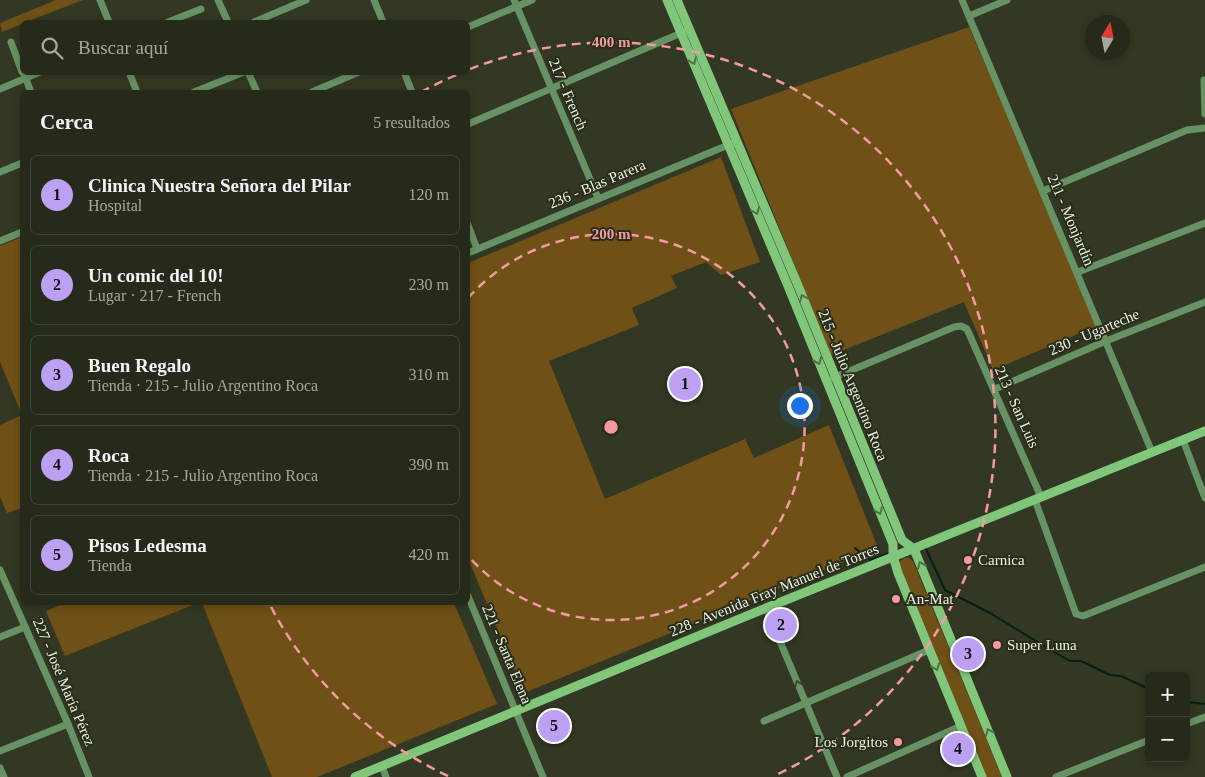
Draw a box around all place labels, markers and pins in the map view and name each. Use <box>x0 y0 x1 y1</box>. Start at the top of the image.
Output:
pin: 1 <box>669 365 701 403</box>
centre of rings <box>602 418 620 436</box>
place label: Carnica <box>978 552 1025 568</box>
marker: Carnica <box>962 554 974 566</box>
place label: An-Mat <box>906 591 954 607</box>
marker: An-Mat <box>890 593 902 605</box>
pin: 2 <box>765 606 797 644</box>
pin: 3 <box>952 635 984 673</box>
place label: Super Luna <box>1007 637 1077 653</box>
marker: Super Luna <box>991 639 1003 651</box>
pin: 5 <box>538 707 570 745</box>
pin: 4 <box>942 730 974 768</box>
place label: Los Jorgitos <box>815 734 888 750</box>
marker: Los Jorgitos <box>892 736 904 748</box>

